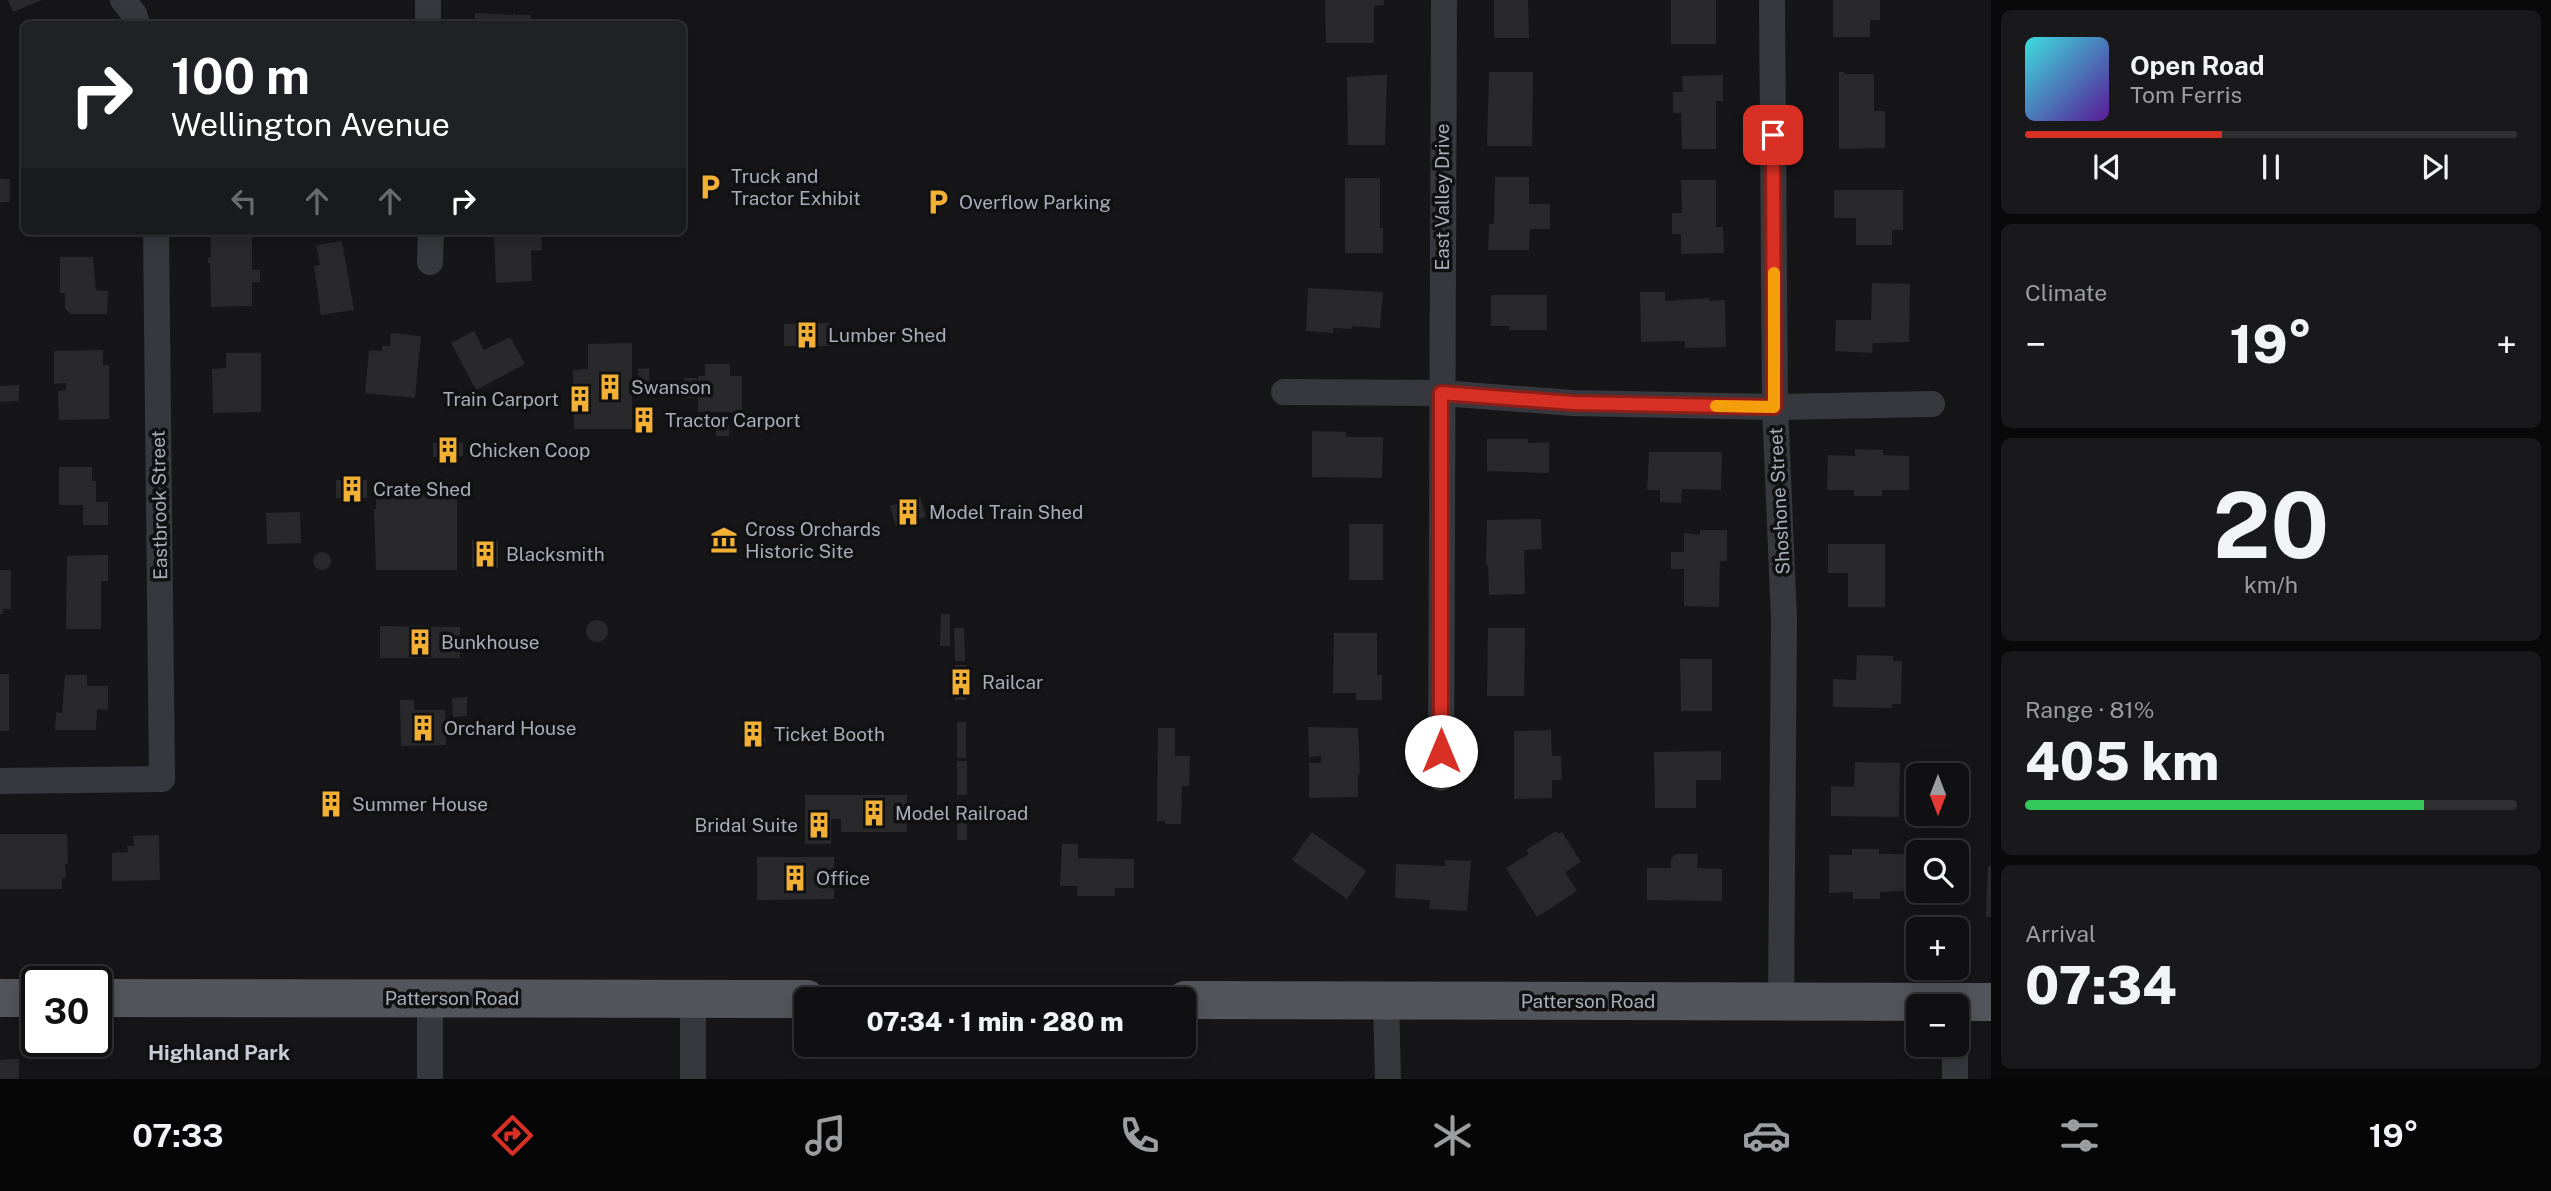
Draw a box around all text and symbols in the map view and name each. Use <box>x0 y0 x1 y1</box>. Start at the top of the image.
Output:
text: 100 m <box>171 47 310 105</box>
icon: right <box>56 49 147 140</box>
text: Open Road <box>2130 50 2265 81</box>
text: Tom Ferris <box>2130 81 2242 108</box>
pin <box>1743 105 1803 165</box>
text: Wellington Avenue <box>171 106 450 143</box>
icon: arrive <box>1754 116 1792 154</box>
street label: East Valley Drive <box>1431 123 1453 271</box>
icon: previous <box>2088 148 2126 186</box>
icon: pause <box>2252 148 2290 186</box>
icon: next <box>2416 148 2454 186</box>
place label: Truck and Tractor Exhibit <box>731 165 861 209</box>
parking icon: Truck and Tractor Exhibit <box>695 172 725 202</box>
icon: left <box>225 182 263 220</box>
icon: ahead <box>298 182 336 220</box>
icon: ahead <box>371 182 409 220</box>
icon: right <box>444 182 482 220</box>
parking icon: Overflow Parking <box>923 187 953 217</box>
place label: Overflow Parking <box>959 191 1111 213</box>
text: Climate <box>2025 279 2107 306</box>
text: 19° <box>2230 314 2312 375</box>
building icon: Lumber Shed <box>792 320 822 350</box>
text: − <box>2025 322 2046 367</box>
text: + <box>2496 322 2517 367</box>
place label: Lumber Shed <box>828 324 947 346</box>
building icon: Swanson <box>595 372 625 402</box>
place label: Swanson <box>631 376 711 398</box>
building icon: Train Carport <box>565 384 595 414</box>
place label: Train Carport <box>443 388 559 410</box>
building icon: Tractor Carport <box>629 405 659 435</box>
place label: Tractor Carport <box>665 409 801 431</box>
street label: Shoshone Street <box>1764 427 1794 575</box>
street label: Eastbrook Street <box>147 430 171 580</box>
building icon: Chicken Coop <box>433 435 463 465</box>
place label: Chicken Coop <box>469 439 590 461</box>
text: 20 <box>2213 472 2329 578</box>
building icon: Crate Shed <box>337 474 367 504</box>
place label: Crate Shed <box>373 478 471 500</box>
building icon: Model Train Shed <box>893 497 923 527</box>
place label: Model Train Shed <box>929 501 1083 523</box>
place label: Cross Orchards Historic Site <box>745 518 881 562</box>
museum icon: Cross Orchards Historic Site <box>709 525 739 555</box>
building icon: Blacksmith <box>470 539 500 569</box>
place label: Blacksmith <box>506 543 605 565</box>
text: km/h <box>2244 571 2298 598</box>
building icon: Bunkhouse <box>405 627 435 657</box>
place label: Bunkhouse <box>441 631 540 653</box>
building icon: Railcar <box>946 667 976 697</box>
place label: Railcar <box>982 671 1043 693</box>
text: Range · 81% <box>2025 696 2154 723</box>
building icon: Orchard House <box>408 713 438 743</box>
position arrow <box>1404 714 1478 788</box>
place label: Orchard House <box>444 717 577 739</box>
building icon: Ticket Booth <box>738 719 768 749</box>
place label: Ticket Booth <box>774 723 885 745</box>
text: 405 km <box>2025 731 2219 792</box>
north arrow <box>1906 763 1969 826</box>
map controls <box>1906 763 1969 1057</box>
building icon: Summer House <box>316 789 346 819</box>
place label: Summer House <box>352 793 488 815</box>
building icon: Model Railroad <box>859 798 889 828</box>
place label: Model Railroad <box>895 802 1028 824</box>
building icon: Bridal Suite <box>804 810 834 840</box>
place label: Bridal Suite <box>694 814 798 836</box>
button: search <box>1906 840 1969 903</box>
building icon: Office <box>780 863 810 893</box>
place label: Office <box>816 867 870 889</box>
button: + <box>1906 917 1969 980</box>
text: Arrival <box>2025 920 2096 947</box>
text: 07:34 <box>2025 955 2177 1016</box>
speed limit sign: 30 <box>21 966 112 1057</box>
street label: Patterson Road <box>385 987 519 1009</box>
street label: Patterson Road <box>1521 990 1655 1012</box>
button: − <box>1906 994 1969 1057</box>
text: 07:34 · 1 min · 280 m <box>866 1006 1124 1037</box>
district label: Highland Park <box>148 1040 290 1065</box>
icon: directions <box>488 1111 537 1160</box>
icon: music <box>801 1111 850 1160</box>
icon: phone <box>1115 1111 1164 1160</box>
icon: climate <box>1428 1111 1477 1160</box>
icon: car <box>1742 1111 1791 1160</box>
icon: filters <box>2055 1111 2104 1160</box>
text: 07:33 <box>132 1117 223 1154</box>
text: 19° <box>2369 1117 2419 1154</box>

